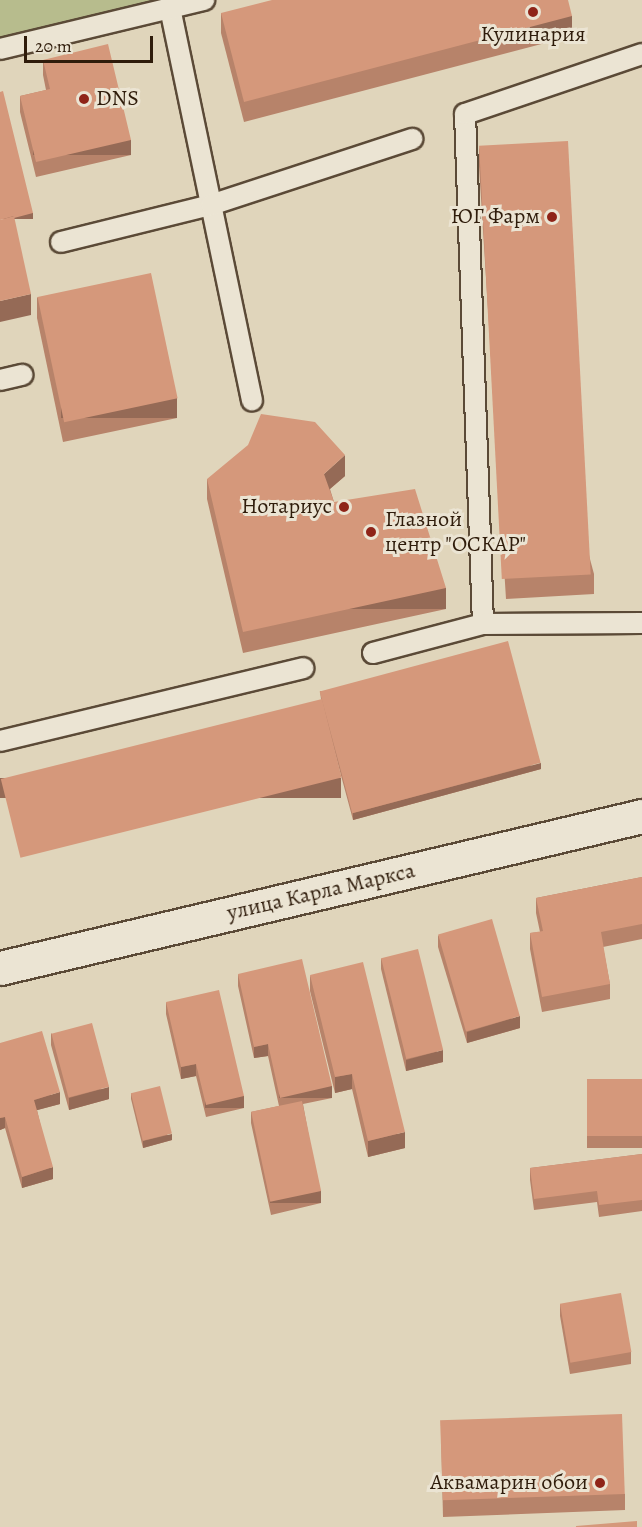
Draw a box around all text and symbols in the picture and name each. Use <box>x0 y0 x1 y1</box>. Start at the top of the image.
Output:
marker: Кулинария <box>526 5 540 19</box>
place label: Кулинария <box>480 22 586 48</box>
scale bar <box>27 24 156 62</box>
text: 20 m <box>35 34 72 58</box>
place label: DNS <box>96 86 139 112</box>
marker: DNS <box>77 92 91 106</box>
place label: ЮГ Фарм <box>451 204 540 230</box>
marker: ЮГ Фарм <box>545 210 559 224</box>
place label: Нотариус <box>241 494 332 520</box>
marker: Нотариус <box>337 500 351 514</box>
place label: Глазной центр "ОСКАР" <box>385 506 527 558</box>
marker: Глазной центр "ОСКАР" <box>362 523 380 541</box>
street label: улица Карла Маркса <box>224 858 418 926</box>
place label: Аквамарин обои <box>430 1470 588 1496</box>
marker: Аквамарин обои <box>593 1476 607 1490</box>

